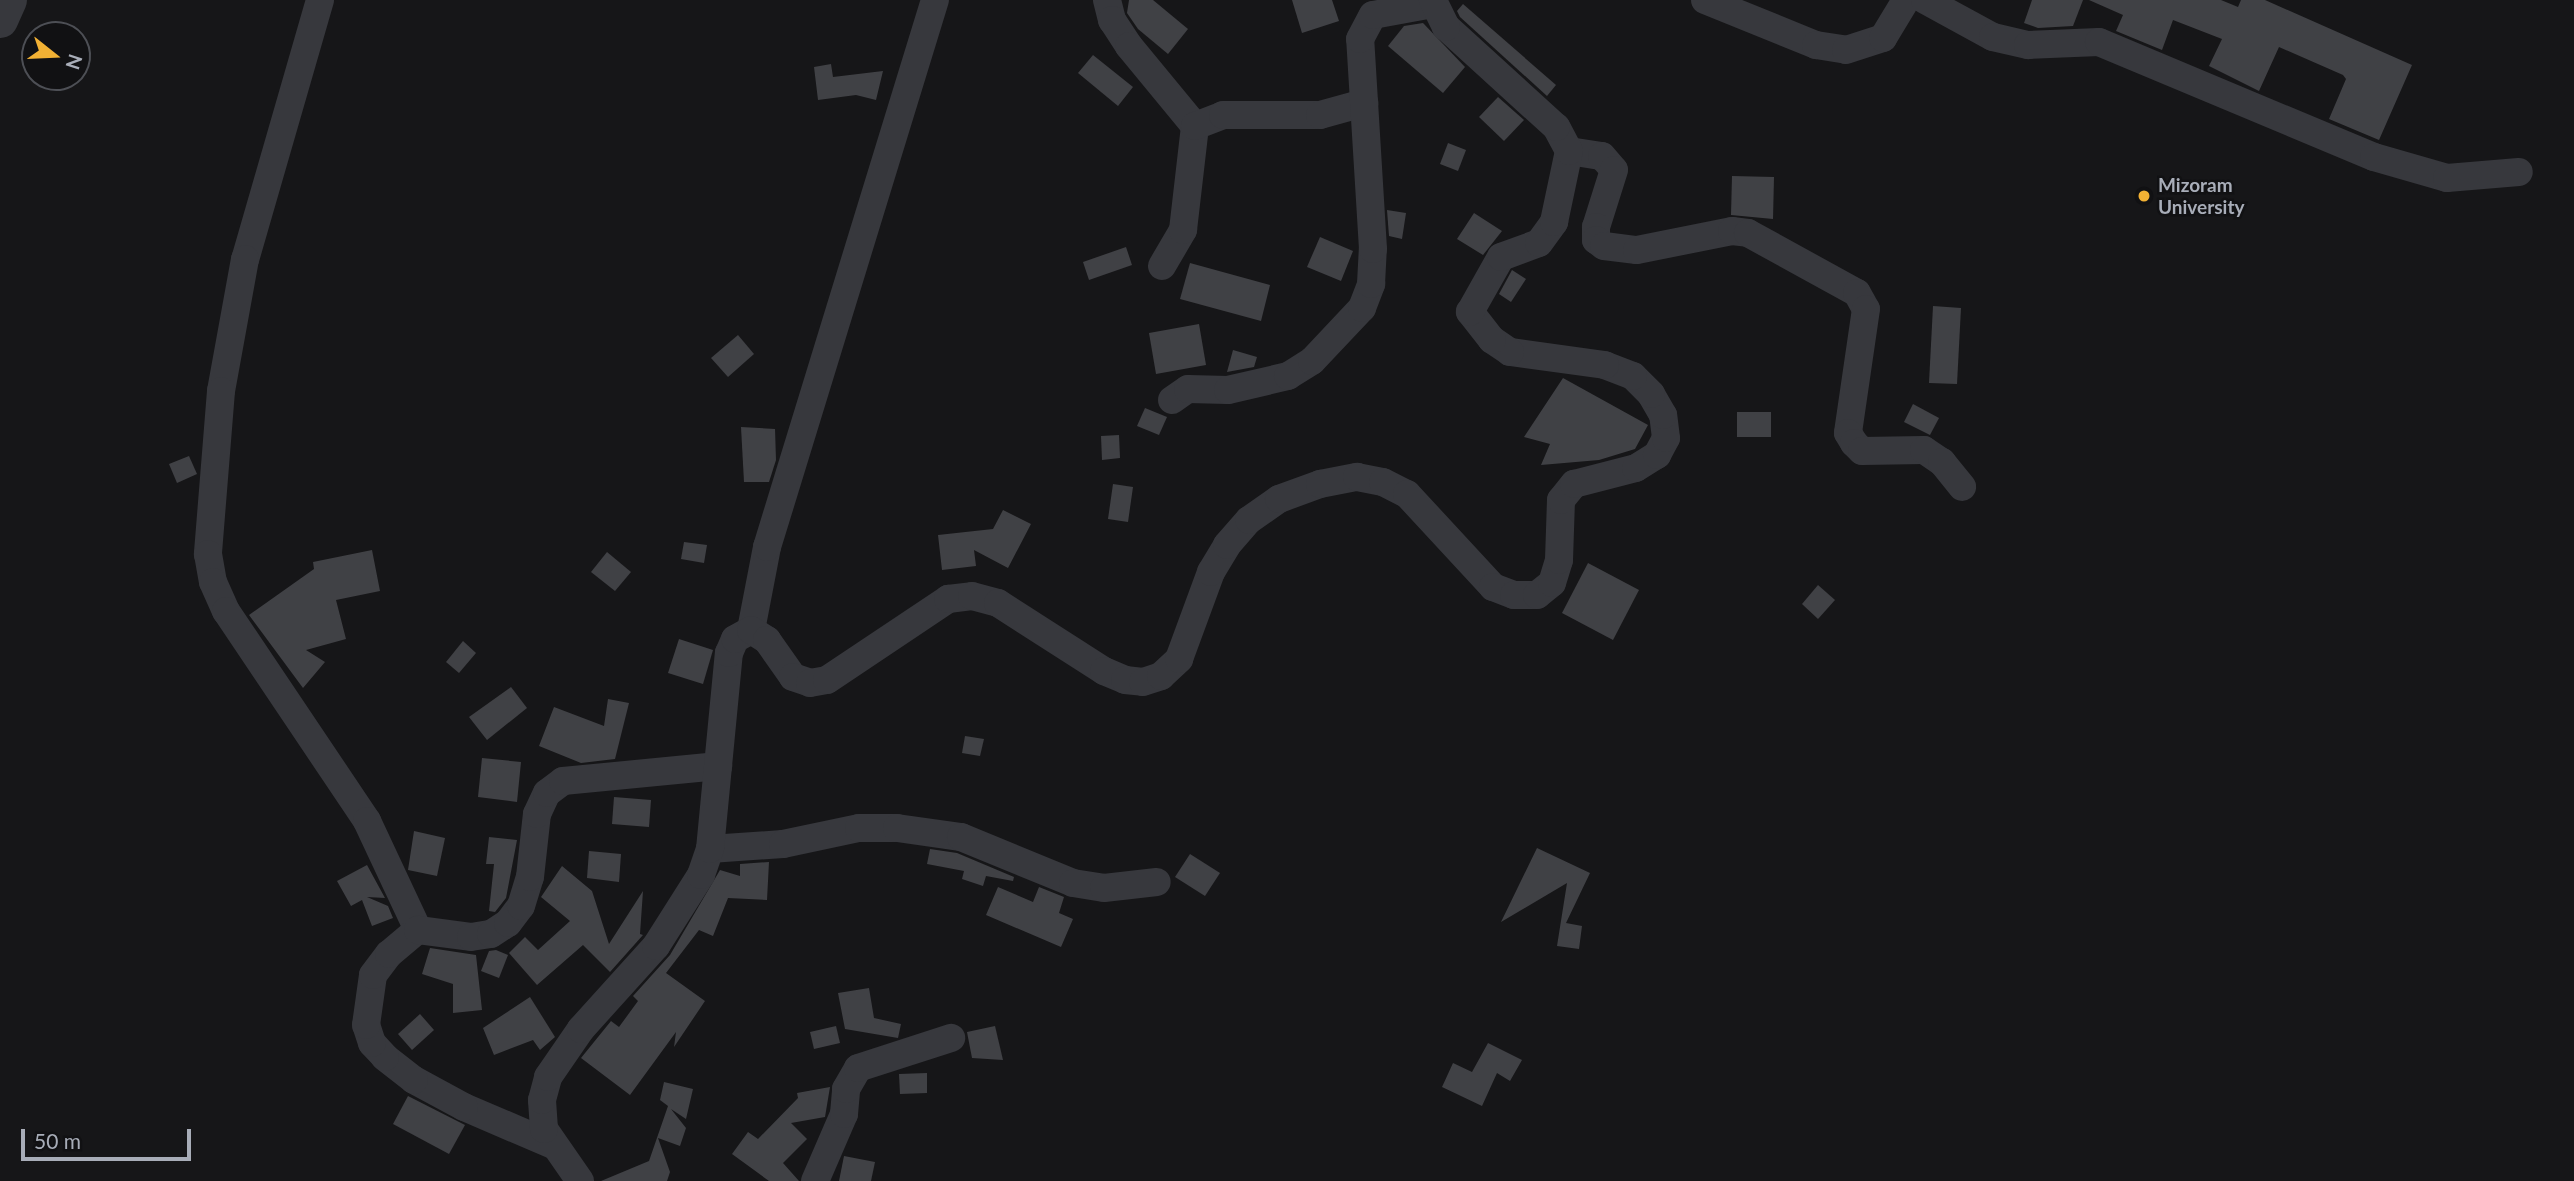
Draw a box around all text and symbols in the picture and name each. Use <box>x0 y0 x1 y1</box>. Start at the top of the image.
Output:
north arrow <box>21 21 91 91</box>
text: N <box>61 52 88 73</box>
place label: Mizoram University <box>2158 174 2245 218</box>
marker: Mizoram University <box>2136 188 2152 204</box>
scale bar <box>24 1114 194 1158</box>
text: 50 m <box>34 1128 81 1153</box>

